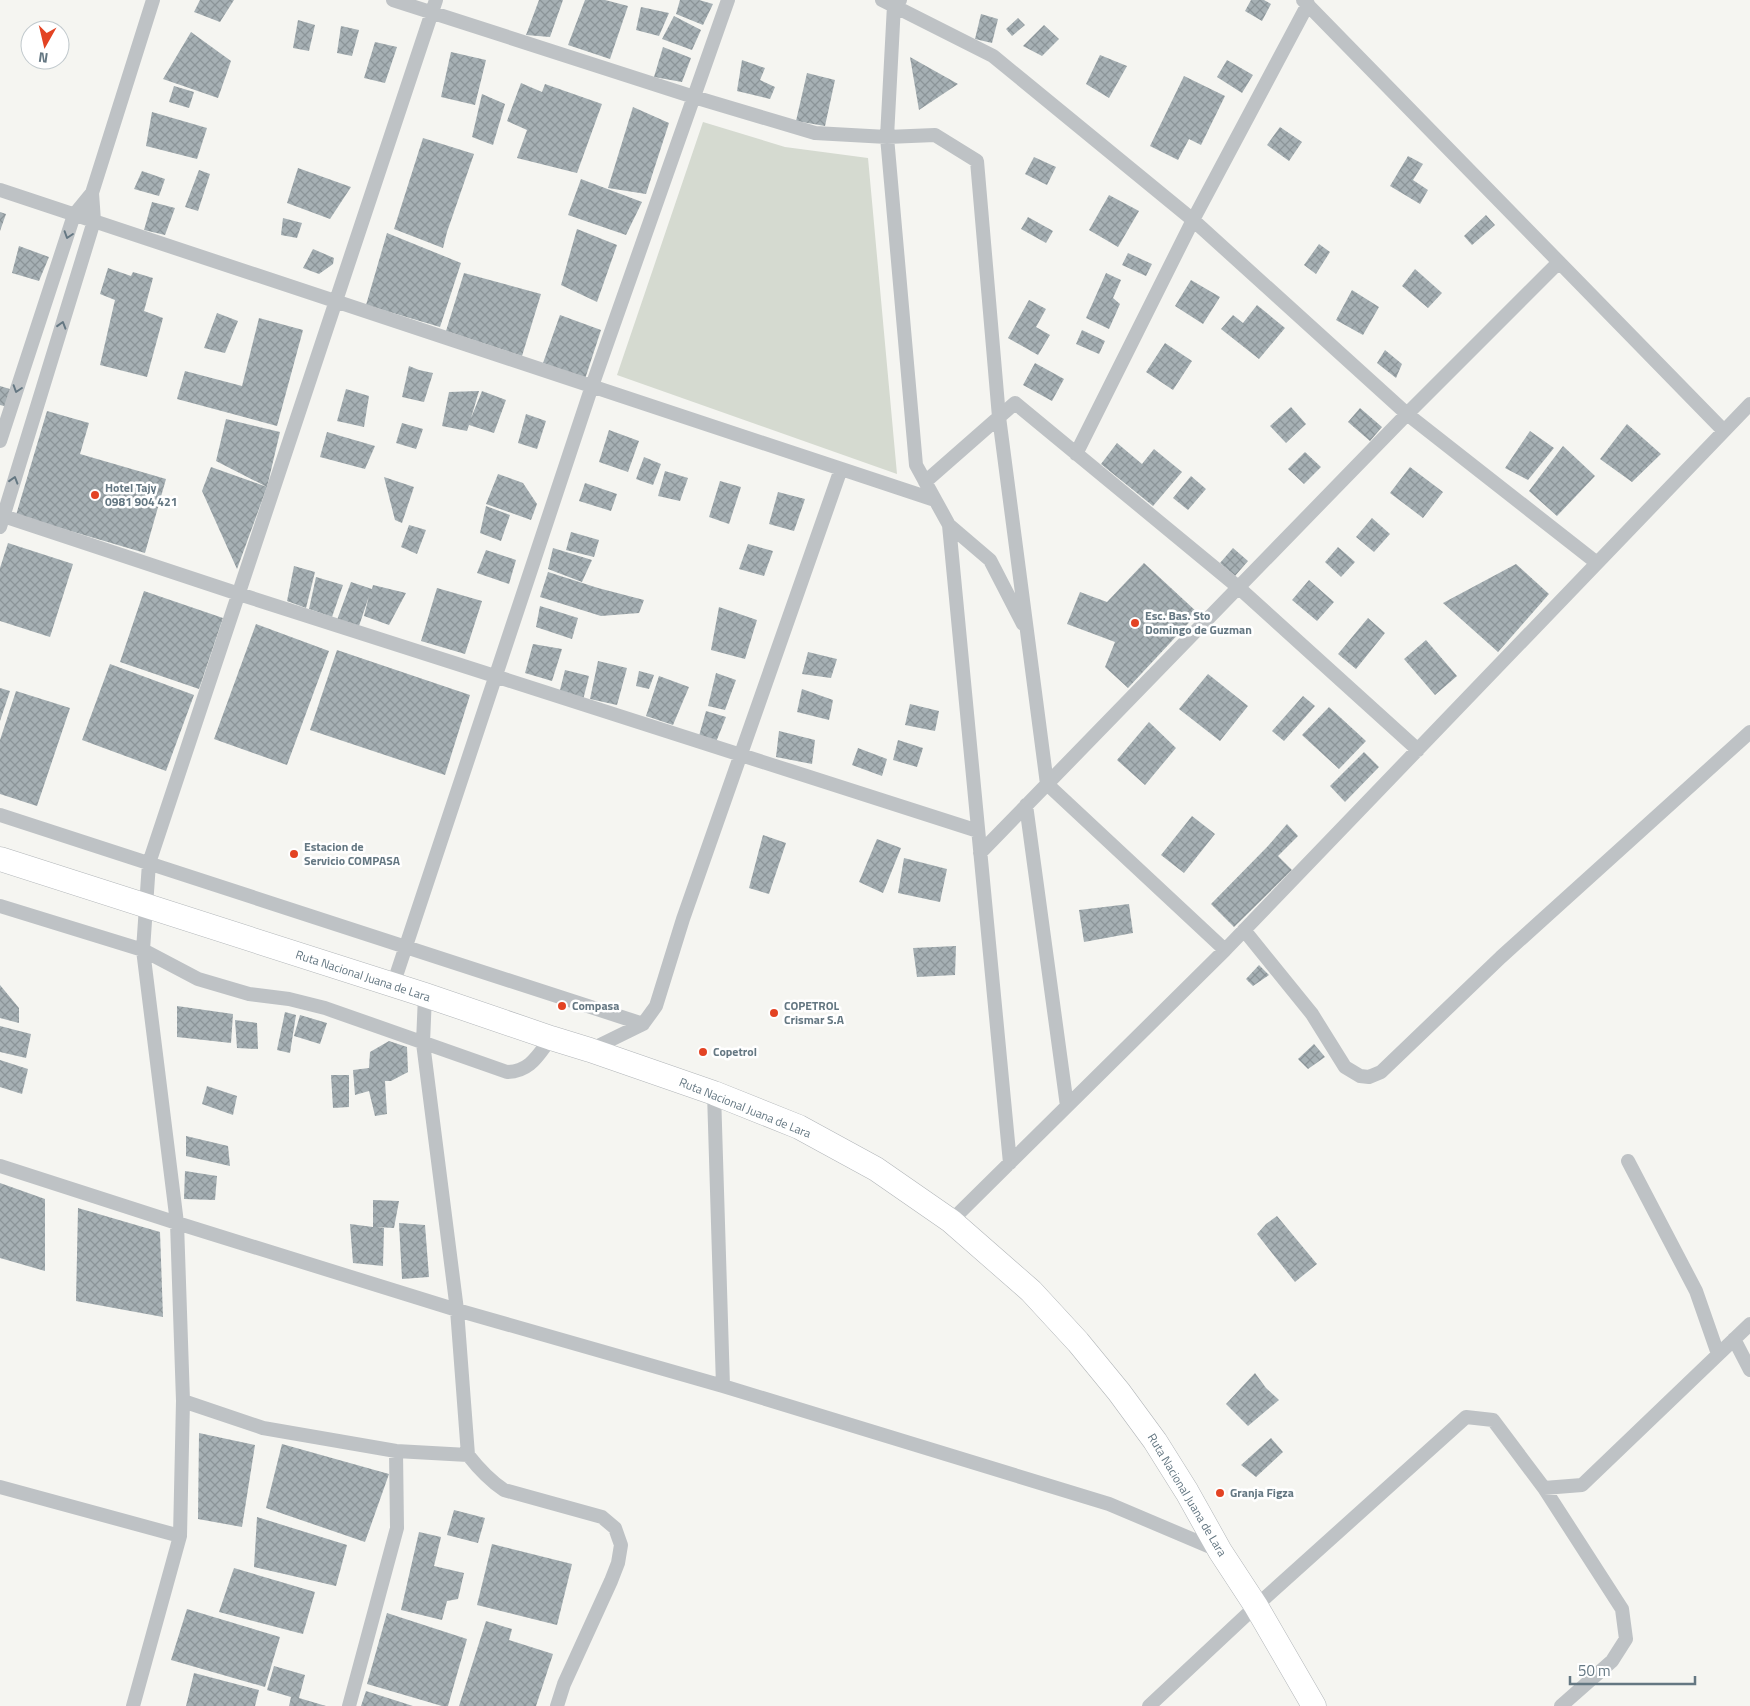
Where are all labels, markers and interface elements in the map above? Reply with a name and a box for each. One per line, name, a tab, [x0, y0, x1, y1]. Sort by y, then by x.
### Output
north arrow	[20, 20, 70, 70]
text: N	[37, 47, 49, 69]
one-way arrow	[64, 230, 74, 239]
one-way arrow	[57, 321, 67, 329]
one-way arrow	[13, 385, 23, 393]
one-way arrow	[9, 476, 19, 485]
place label: Hotel Tajy 0981 904 421	[105, 478, 177, 511]
marker: Hotel Tajy 0981 904 421	[89, 489, 101, 501]
place label: Esc. Bas. Sto Domingo de Guzman	[1145, 606, 1252, 639]
marker: Esc. Bas. Sto Domingo de Guzman	[1129, 617, 1141, 629]
place label: Estacion de Servicio COMPASA	[304, 837, 401, 870]
marker: Estacion de Servicio COMPASA	[288, 848, 300, 860]
street label: Ruta Nacional Juana de Lara	[293, 945, 433, 1006]
place label: Compasa	[572, 996, 619, 1015]
place label: COPETROL Crismar S.A	[784, 996, 845, 1029]
marker: Compasa	[556, 1000, 568, 1012]
marker: COPETROL Crismar S.A	[768, 1007, 780, 1019]
place label: Copetrol	[713, 1042, 757, 1061]
marker: Copetrol	[697, 1046, 709, 1058]
street label: Ruta Nacional Juana de Lara	[676, 1072, 814, 1143]
street label: Ruta Nacional Juana de Lara	[1143, 1430, 1232, 1560]
place label: Granja Figza	[1230, 1483, 1294, 1502]
marker: Granja Figza	[1214, 1487, 1226, 1499]
scale bar	[1570, 1654, 1695, 1686]
text: 50 m	[1578, 1659, 1611, 1682]

